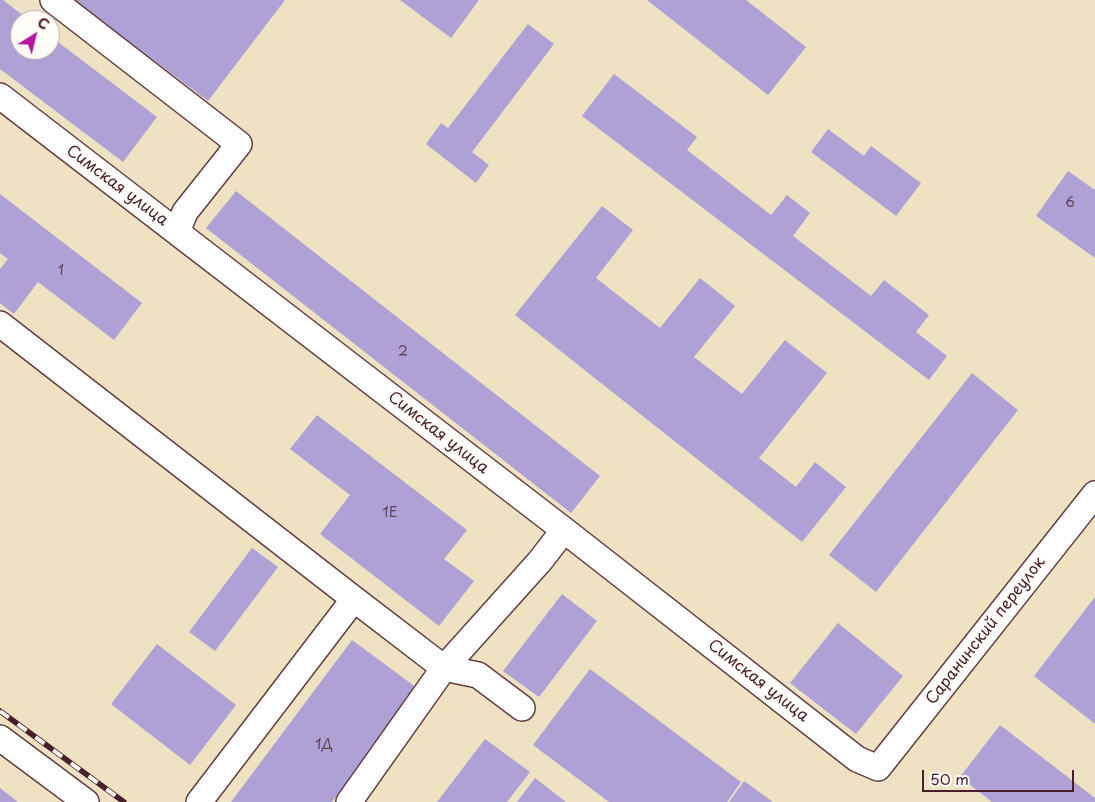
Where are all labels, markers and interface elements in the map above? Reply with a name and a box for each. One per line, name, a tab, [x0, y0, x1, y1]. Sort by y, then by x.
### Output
north arrow	[10, 10, 60, 60]
text: С	[33, 12, 54, 35]
street label: Симская улица	[62, 141, 172, 231]
house number: 6	[1065, 195, 1075, 211]
house number: 1	[58, 263, 64, 279]
house number: 2	[398, 344, 408, 360]
street label: Симская улица	[384, 388, 492, 478]
house number: 1Е	[382, 505, 398, 521]
street label: Саранинский переулок	[922, 553, 1050, 709]
street label: Симская улица	[704, 636, 812, 726]
house number: 1Д	[315, 737, 333, 753]
scale bar	[925, 760, 1078, 792]
text: 50 m	[930, 767, 969, 790]

